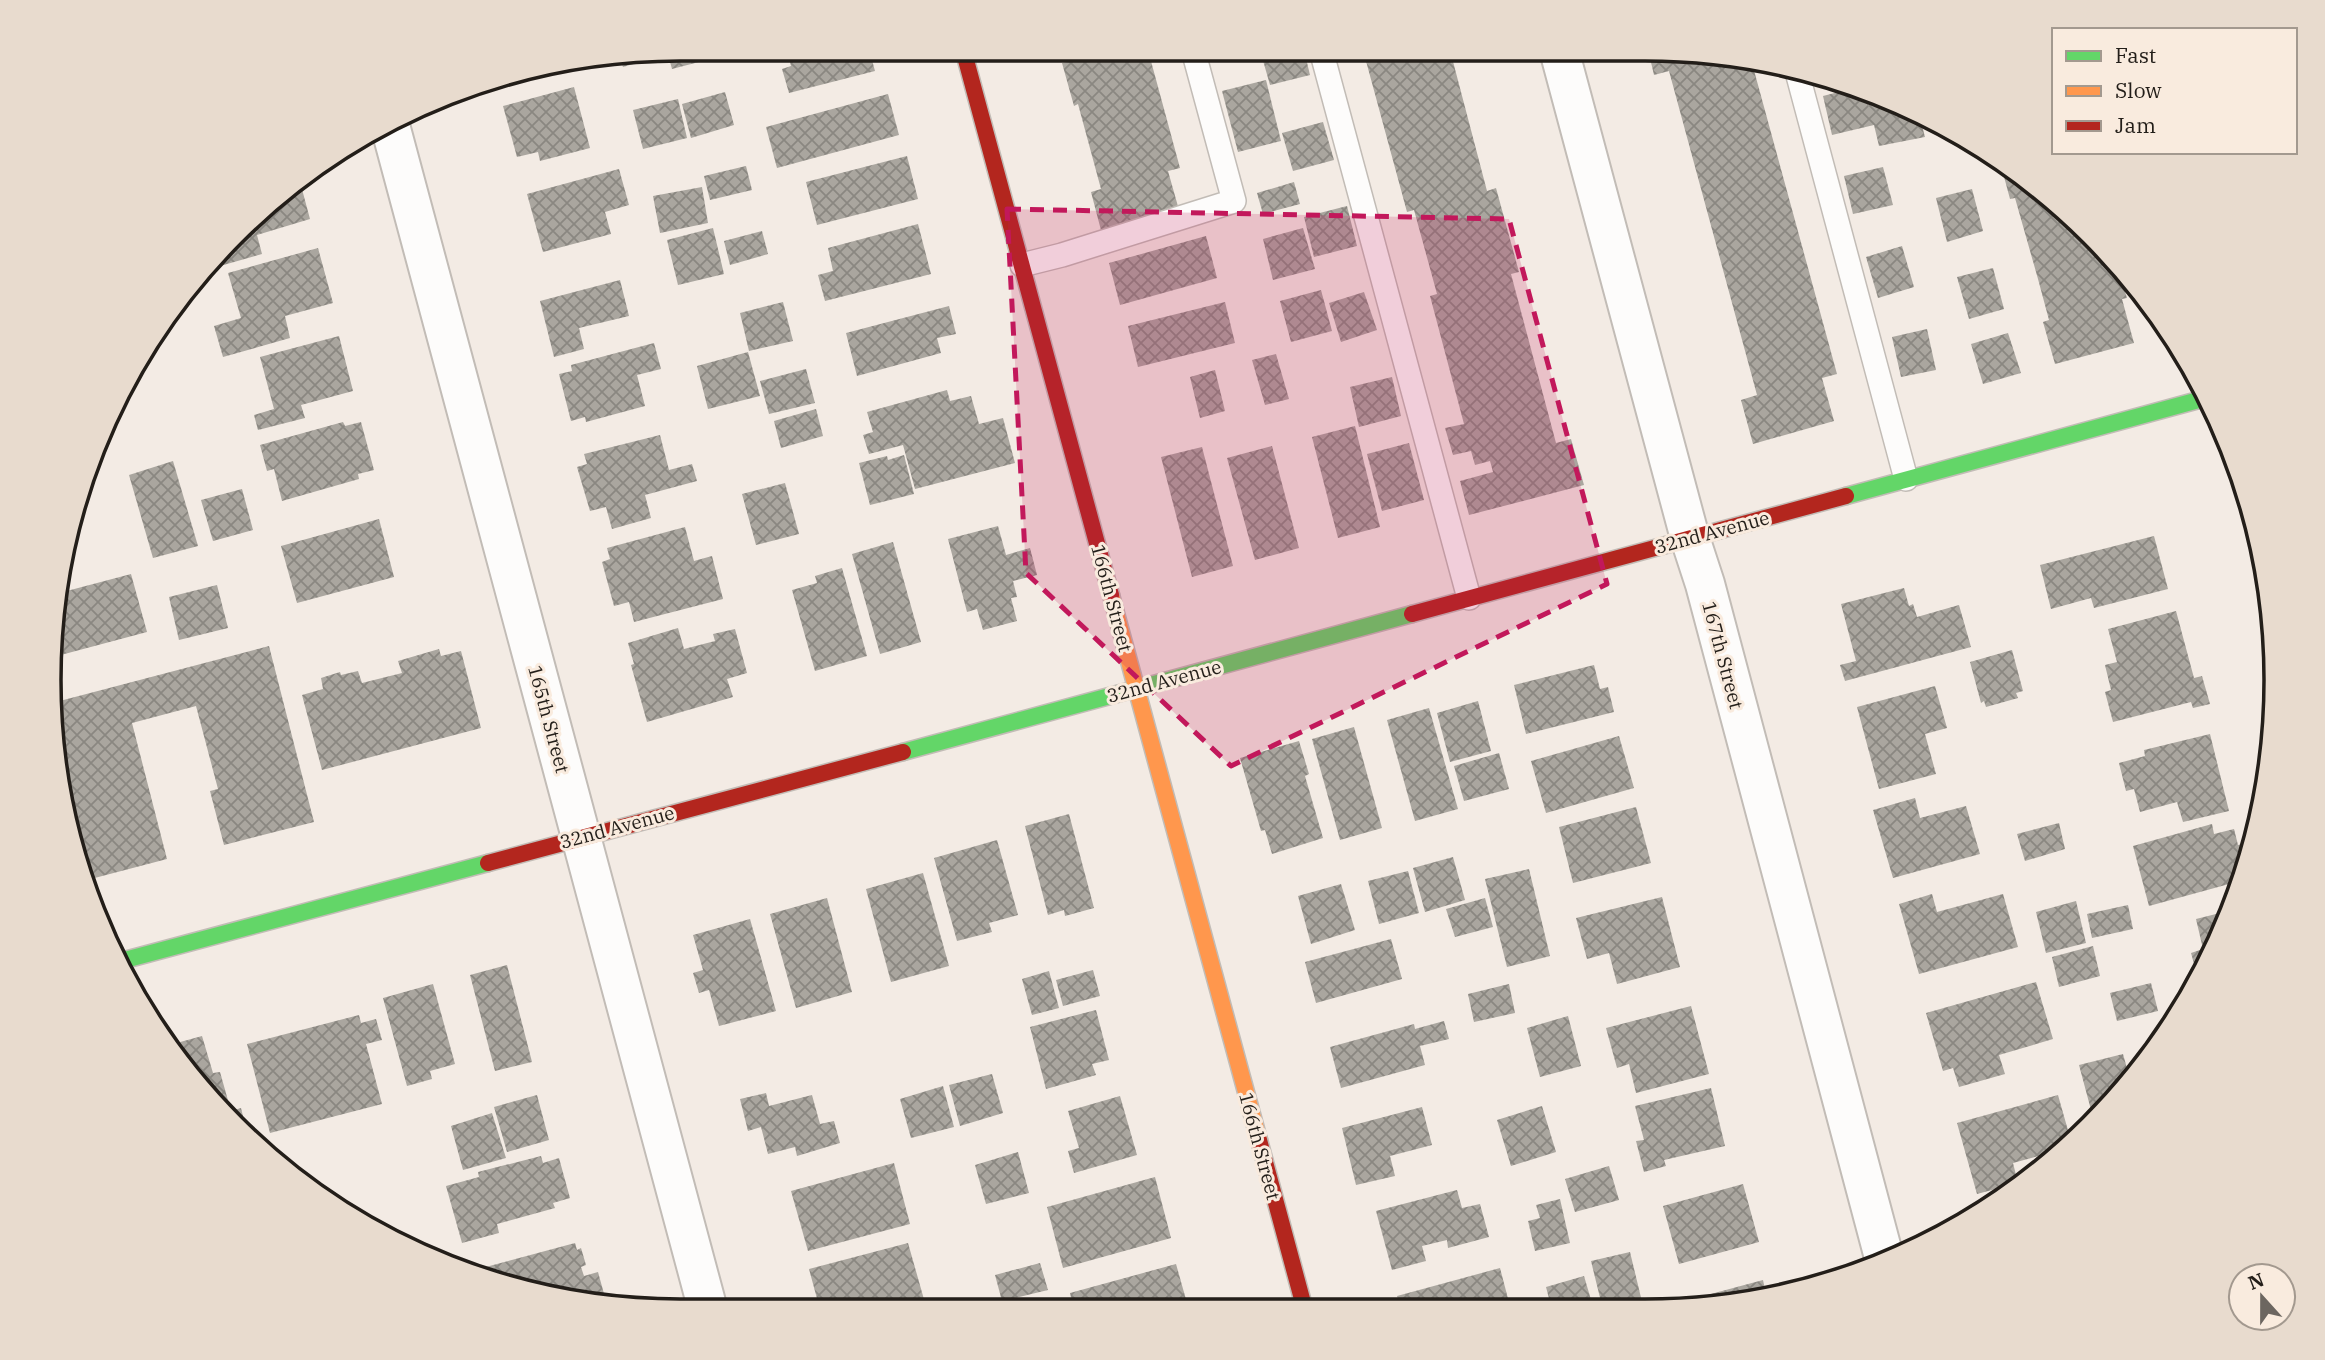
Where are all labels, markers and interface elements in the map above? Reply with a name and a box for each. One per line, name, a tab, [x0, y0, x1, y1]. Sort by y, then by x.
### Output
legend	[2052, 28, 2297, 154]
text: Fast	[2115, 41, 2156, 69]
text: Slow	[2115, 76, 2162, 104]
text: Jam	[2115, 111, 2156, 139]
street label: 32nd Avenue	[1652, 505, 1772, 559]
street label: 166th Street	[1086, 542, 1138, 655]
street label: 167th Street	[1697, 599, 1749, 712]
street label: 32nd Avenue	[1104, 654, 1224, 708]
street label: 165th Street	[523, 663, 575, 776]
street label: 32nd Avenue	[557, 800, 677, 854]
street label: 166th Street	[1234, 1090, 1286, 1203]
north arrow	[2227, 1262, 2297, 1332]
text: N	[2245, 1267, 2267, 1295]

